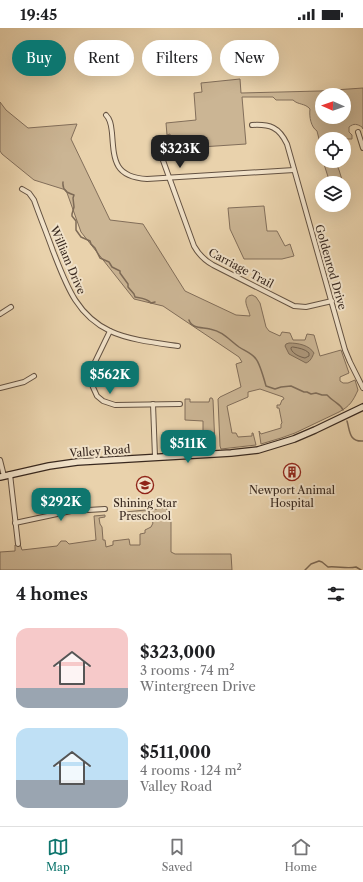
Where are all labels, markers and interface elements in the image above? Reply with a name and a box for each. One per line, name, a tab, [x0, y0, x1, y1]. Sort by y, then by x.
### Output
text: 19:45	[20, 5, 57, 24]
chip: Buy	[12, 40, 66, 76]
chip: Rent	[74, 40, 134, 76]
chip: Filters	[142, 40, 212, 76]
chip: New	[220, 40, 279, 76]
north arrow	[315, 88, 351, 124]
map controls	[315, 88, 351, 212]
button: locate	[315, 132, 351, 168]
pin: $323K	[152, 135, 208, 169]
text: $323K	[160, 140, 200, 156]
button: layers	[315, 176, 351, 212]
street label: William Drive	[47, 223, 89, 296]
street label: Goldenrod Drive	[312, 223, 350, 311]
street label: Carriage Trail	[206, 245, 277, 291]
pin: $562K	[82, 361, 138, 395]
text: $562K	[90, 366, 130, 382]
pin: $511K	[160, 430, 216, 464]
text: $511K	[170, 435, 206, 451]
street label: Valley Road	[68, 442, 131, 460]
building icon: Newport Animal Hospital	[282, 462, 302, 482]
school or university icon: Shining Star Preschool	[135, 475, 155, 495]
place label: Newport Animal Hospital	[249, 483, 336, 510]
pin: $292K	[33, 488, 89, 522]
text: $292K	[41, 493, 81, 509]
place label: Shining Star Preschool	[113, 496, 177, 523]
icon: filters	[325, 583, 347, 605]
text: 4 homes	[16, 584, 88, 604]
text: $323,000	[140, 642, 216, 662]
icon: home	[48, 644, 96, 692]
text: 3 rooms · 74 m²	[140, 662, 235, 678]
text: Wintergreen Drive	[140, 678, 256, 694]
text: $511,000	[140, 742, 211, 762]
icon: home	[48, 744, 96, 792]
text: 4 rooms · 124 m²	[140, 762, 242, 778]
text: Valley Road	[140, 778, 212, 794]
tab: Map	[46, 836, 70, 874]
tab: Saved	[162, 836, 192, 874]
tab: Home	[285, 836, 317, 874]

